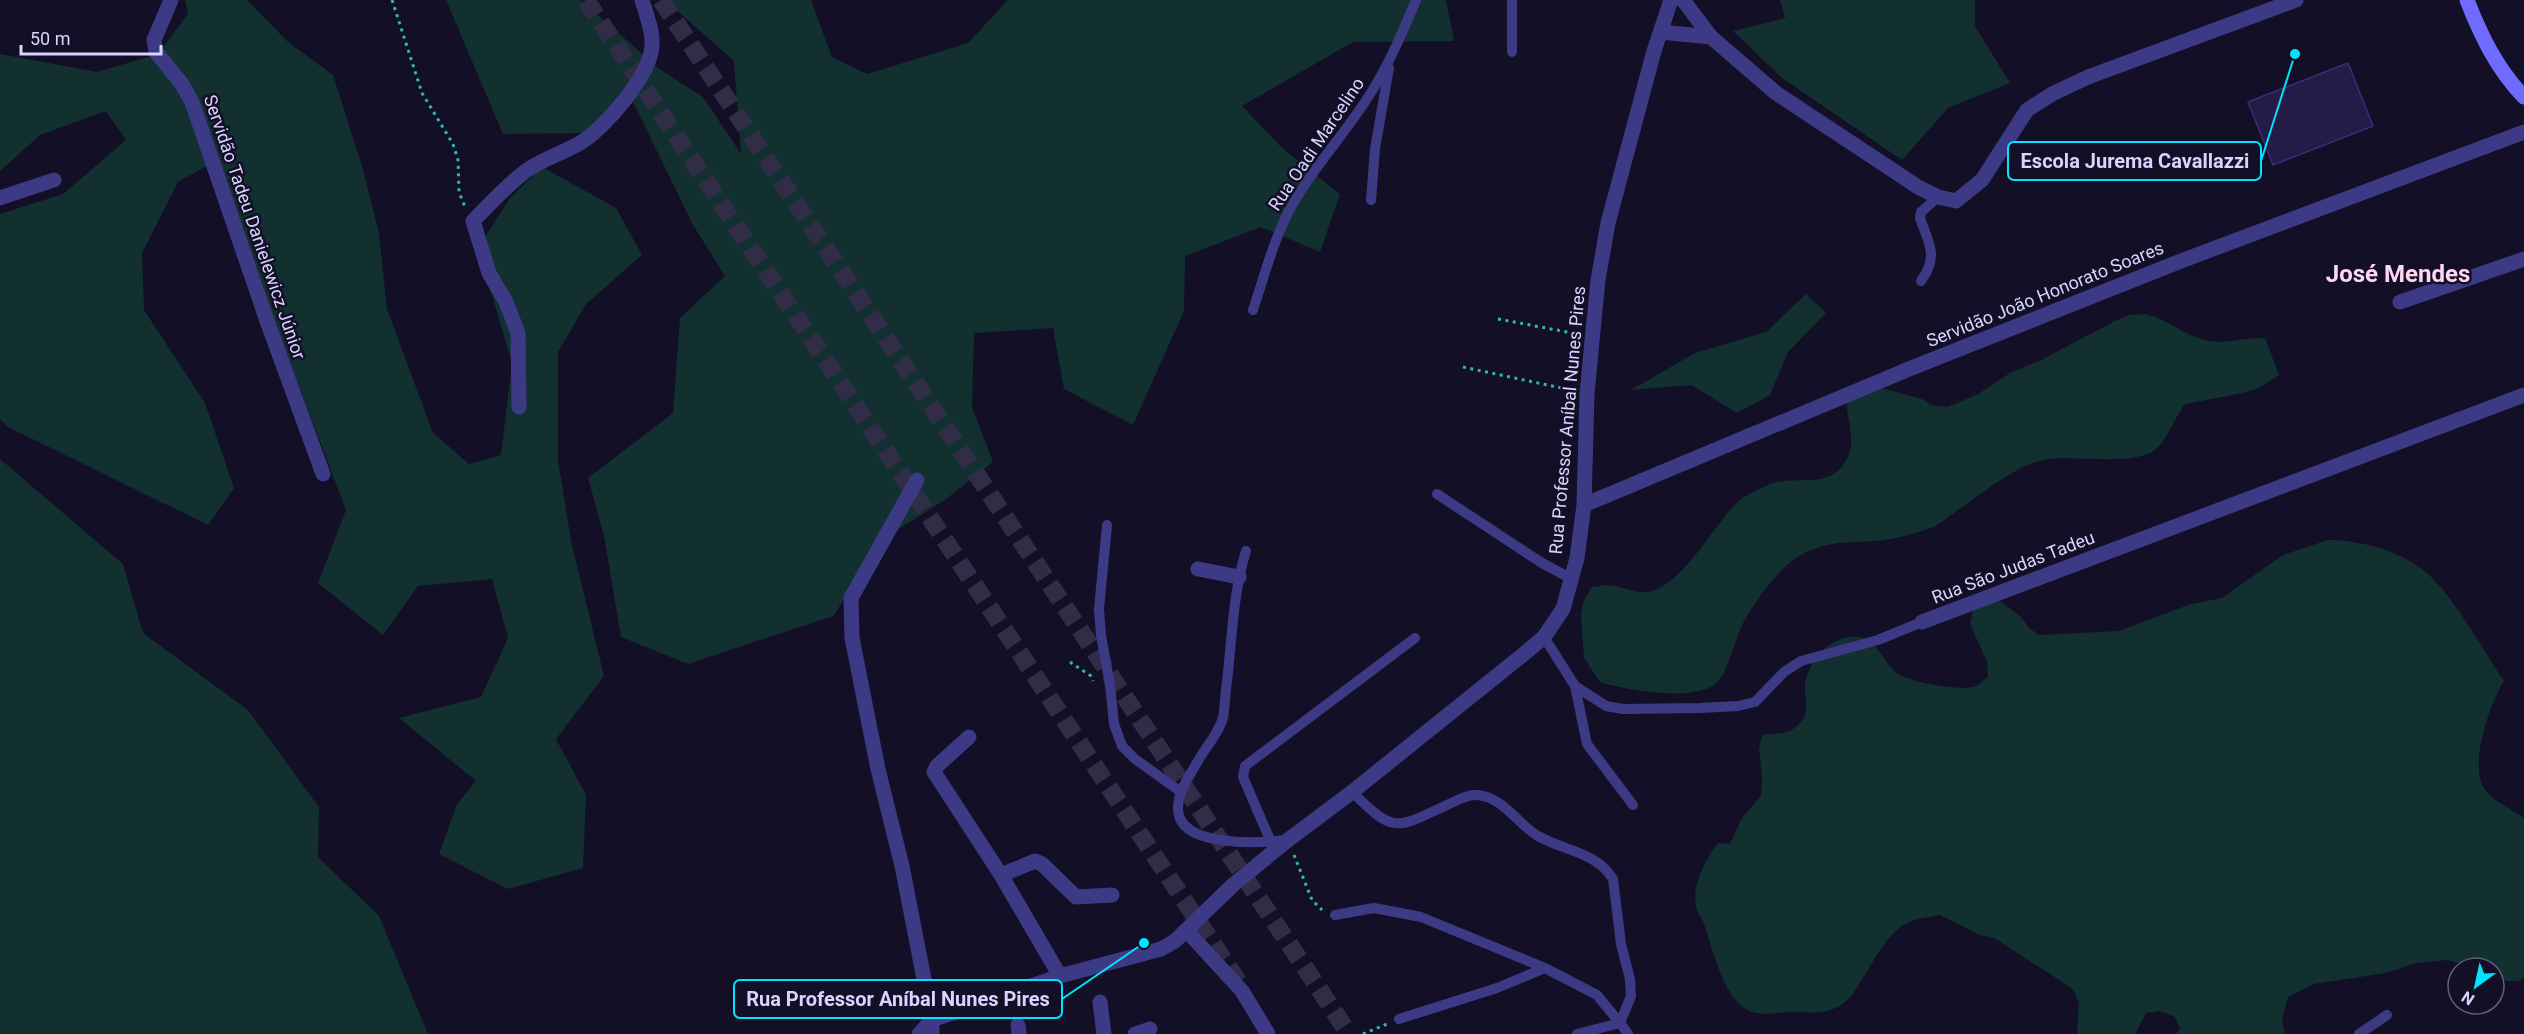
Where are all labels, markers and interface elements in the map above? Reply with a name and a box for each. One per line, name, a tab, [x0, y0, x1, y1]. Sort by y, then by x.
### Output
scale bar	[21, 18, 160, 56]
text: 50 m	[30, 28, 70, 49]
street label: Rua Oadi Marcelino	[1264, 74, 1368, 214]
street label: Servidão Tadeu Danielewicz Júnior	[200, 92, 310, 362]
callout: Escola Jurema Cavallazzi	[2008, 142, 2261, 180]
text: Escola Jurema Cavallazzi	[2021, 149, 2249, 173]
street label: Servidão João Honorato Soares	[1923, 237, 2167, 351]
district label: José Mendes	[2326, 260, 2470, 288]
street label: Rua Professor Aníbal Nunes Pires	[1545, 285, 1589, 555]
street label: Rua São Judas Tadeu	[1929, 526, 2097, 608]
north arrow	[2446, 956, 2506, 1016]
callout: Rua Professor Aníbal Nunes Pires	[734, 980, 1062, 1018]
text: Rua Professor Aníbal Nunes Pires	[746, 987, 1050, 1011]
text: N	[2458, 987, 2478, 1009]

